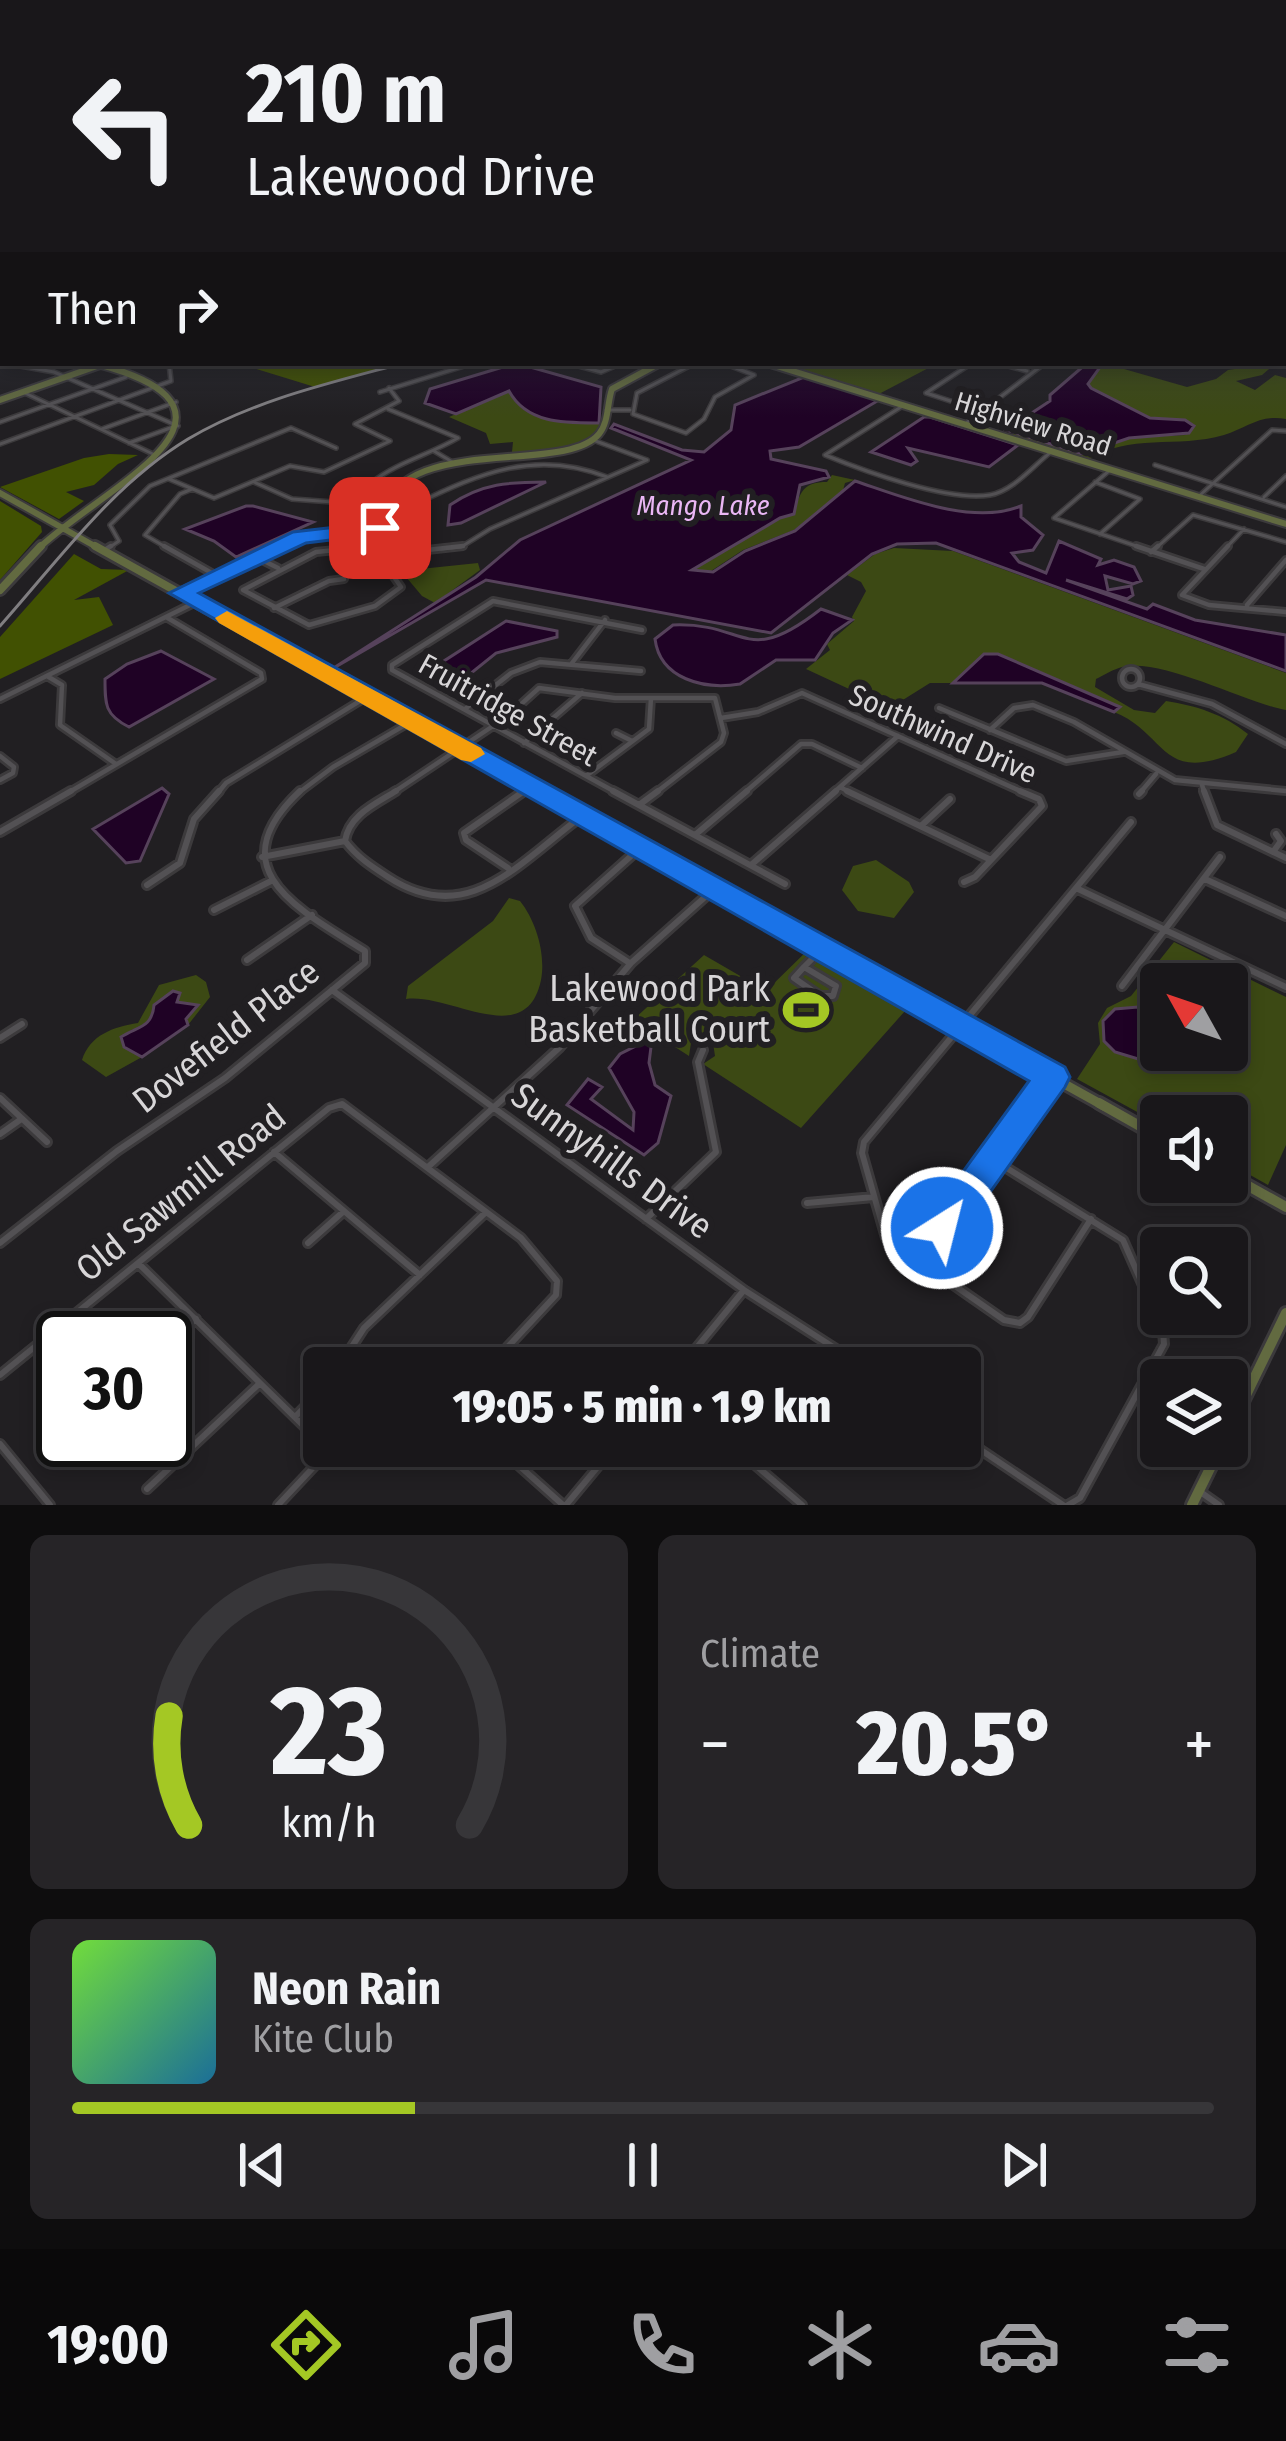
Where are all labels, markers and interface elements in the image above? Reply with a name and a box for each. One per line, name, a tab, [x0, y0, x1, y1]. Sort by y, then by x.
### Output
text: 210 m	[246, 43, 446, 144]
icon: left	[48, 48, 204, 204]
text: Lakewood Drive	[246, 145, 596, 209]
icon: right	[163, 276, 229, 342]
text: Then	[48, 282, 139, 336]
street label: Highview Road	[951, 385, 1115, 463]
pin	[329, 477, 431, 579]
water label: Mango Lake	[636, 490, 770, 522]
icon: arrive	[347, 495, 413, 561]
street label: Fruitridge Street	[412, 646, 604, 774]
street label: Southwind Drive	[844, 677, 1042, 791]
street label: Dovefield Place	[124, 949, 328, 1123]
north arrow	[1140, 963, 1248, 1071]
map controls	[1140, 963, 1248, 1467]
place label: Lakewood Park Basketball Court	[528, 967, 770, 1052]
sports icon: Lakewood Park Basketball Court	[781, 985, 831, 1035]
street label: Sunnyhills Drive	[503, 1073, 721, 1249]
street label: Old Sawmill Road	[67, 1095, 295, 1291]
button: sound	[1140, 1095, 1248, 1203]
position arrow	[879, 1165, 1005, 1291]
button: search	[1140, 1227, 1248, 1335]
speed limit sign: 30	[36, 1311, 192, 1467]
button: layers	[1140, 1359, 1248, 1467]
text: 19:05 · 5 min · 1.9 km	[453, 1380, 831, 1434]
text: Climate	[700, 1631, 820, 1677]
text: 23	[270, 1657, 387, 1807]
text: 20.5°	[857, 1690, 1057, 1798]
text: −	[700, 1705, 730, 1784]
text: +	[1184, 1705, 1214, 1784]
text: km/h	[281, 1797, 377, 1848]
text: Neon Rain	[252, 1962, 441, 2016]
text: Kite Club	[252, 2016, 394, 2062]
icon: previous	[229, 2132, 295, 2198]
icon: pause	[610, 2132, 676, 2198]
icon: next	[991, 2132, 1057, 2198]
icon: directions	[264, 2303, 348, 2387]
icon: music	[442, 2303, 526, 2387]
icon: phone	[620, 2303, 704, 2387]
icon: climate	[798, 2303, 882, 2387]
icon: car	[977, 2303, 1061, 2387]
icon: filters	[1155, 2303, 1239, 2387]
text: 19:00	[47, 2313, 169, 2377]

